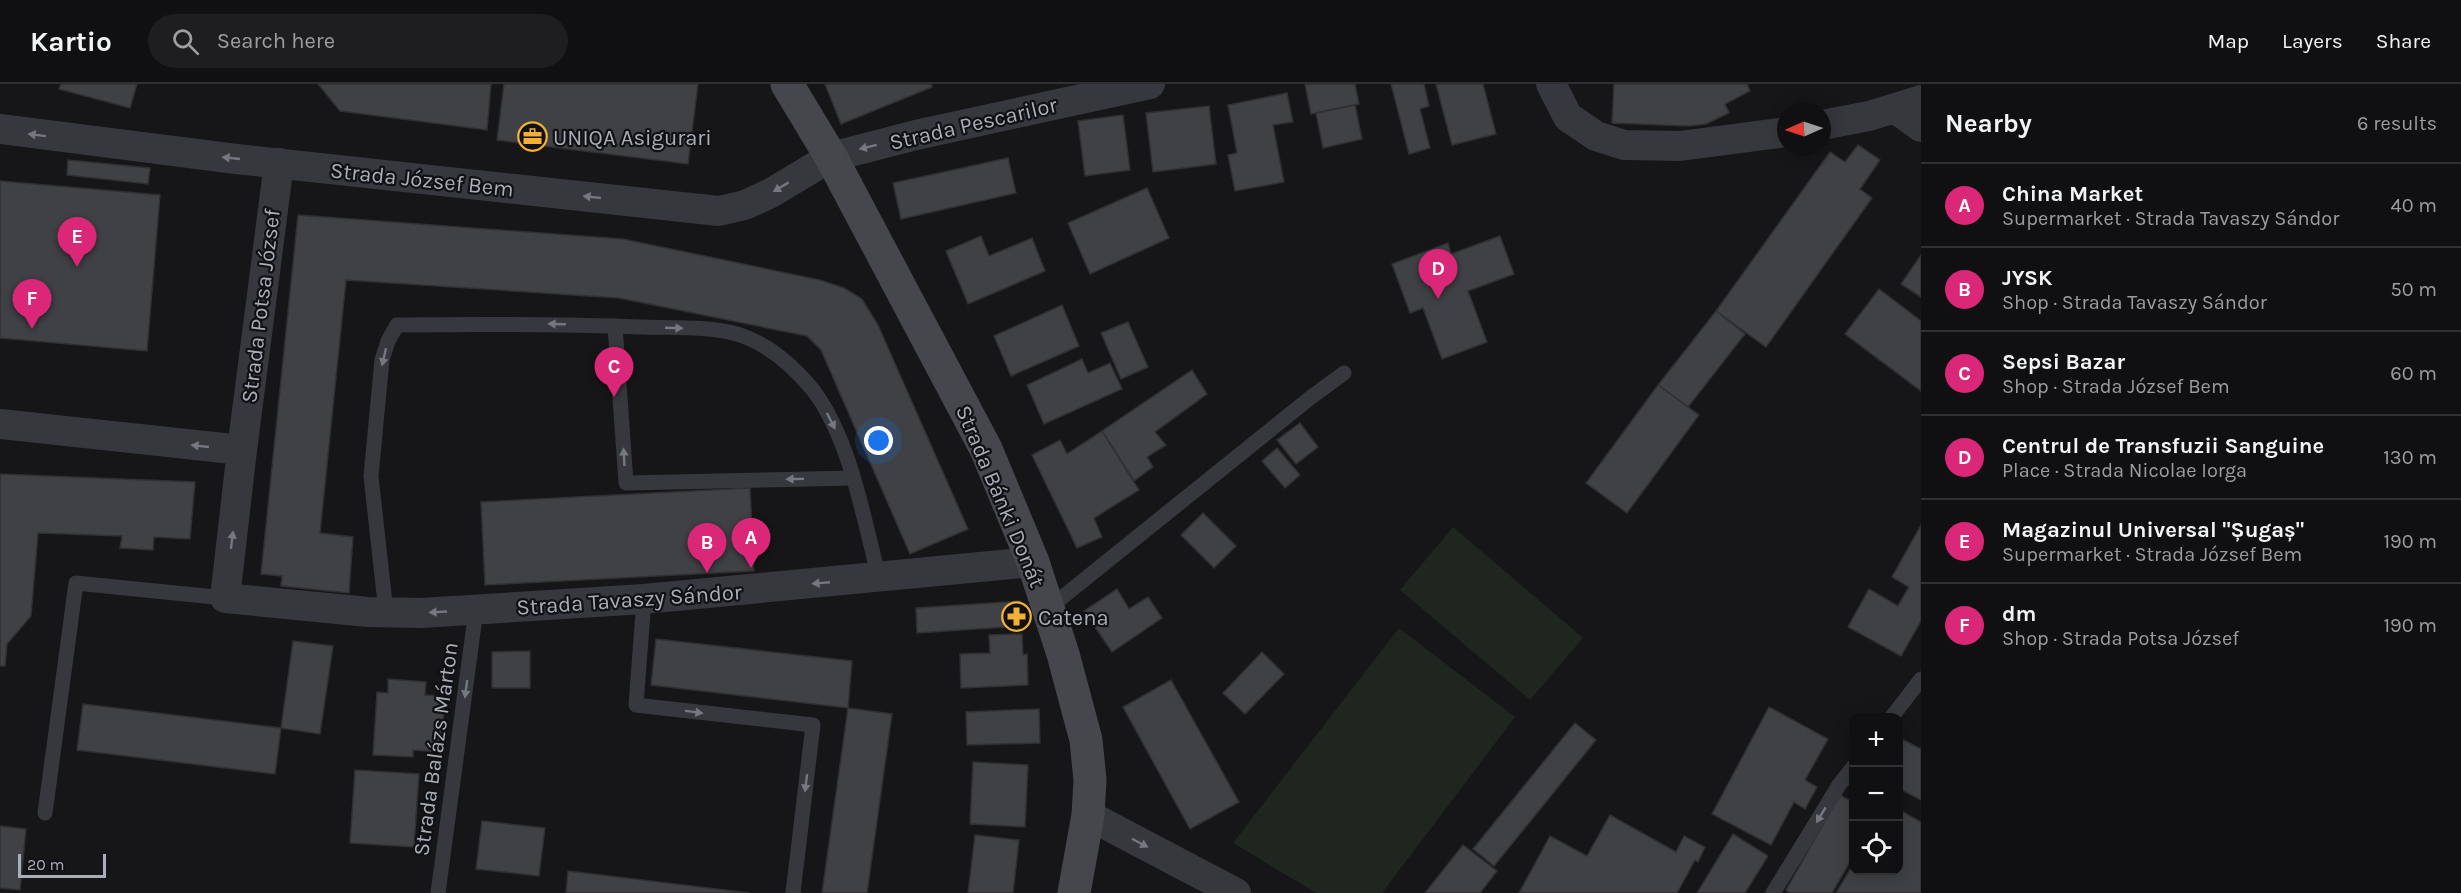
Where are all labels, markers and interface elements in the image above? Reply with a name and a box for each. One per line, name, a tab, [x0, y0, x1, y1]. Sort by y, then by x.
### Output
search box	[148, 14, 568, 68]
text: Kartio	[30, 25, 112, 58]
icon: search	[169, 25, 202, 58]
text: Search here	[217, 28, 335, 54]
text: Map	[2207, 29, 2249, 53]
text: Layers	[2282, 29, 2343, 53]
text: Share	[2376, 29, 2431, 53]
street label: Strada Pescarilor	[887, 92, 1060, 156]
north arrow	[1777, 102, 1831, 156]
text: Nearby	[1945, 108, 2032, 139]
text: 6 results	[2357, 112, 2437, 135]
office icon: UNIQA Asigurari	[516, 121, 548, 153]
place label: UNIQA Asigurari	[553, 125, 712, 151]
one-way arrow	[28, 130, 47, 140]
one-way arrow	[859, 143, 877, 153]
one-way arrow	[222, 153, 241, 163]
street label: Strada József Bem	[329, 157, 515, 203]
one-way arrow	[773, 181, 789, 192]
text: China Market	[2002, 181, 2143, 207]
one-way arrow	[582, 192, 601, 202]
text: A	[1958, 194, 1971, 217]
text: 40 m	[2391, 194, 2437, 217]
street label: Strada Potsa József	[236, 207, 286, 405]
text: Supermarket · Strada Tavaszy Sándor	[2002, 207, 2340, 230]
pin: E	[58, 218, 97, 267]
pin: D	[1418, 250, 1458, 299]
text: JYSK	[2002, 265, 2052, 291]
text: B	[1958, 278, 1971, 301]
text: 50 m	[2390, 278, 2437, 301]
pin: F	[12, 280, 51, 329]
text: Shop · Strada Tavaszy Sándor	[2002, 291, 2267, 314]
one-way arrow	[547, 319, 566, 328]
one-way arrow	[664, 324, 683, 333]
one-way arrow	[379, 348, 388, 367]
pin: C	[594, 348, 634, 397]
text: Sepsi Bazar	[2002, 349, 2125, 375]
text: C	[1958, 362, 1971, 385]
text: 60 m	[2390, 362, 2437, 385]
text: Shop · Strada József Bem	[2002, 375, 2230, 398]
street label: Strada Bánki Donát	[950, 401, 1050, 591]
one-way arrow	[826, 413, 836, 430]
your location	[864, 426, 893, 455]
text: Centrul de Transfuzii Sanguine	[2002, 433, 2324, 459]
one-way arrow	[191, 441, 210, 450]
text: D	[1958, 446, 1971, 469]
text: 130 m	[2383, 446, 2437, 469]
one-way arrow	[619, 448, 629, 467]
text: Place · Strada Nicolae Iorga	[2002, 459, 2247, 482]
one-way arrow	[785, 475, 804, 484]
text: Magazinul Universal "Șugaș"	[2002, 517, 2304, 543]
pin: A	[732, 518, 771, 568]
pin: B	[688, 524, 726, 573]
one-way arrow	[227, 530, 237, 549]
text: E	[1959, 530, 1970, 553]
text: 190 m	[2383, 530, 2437, 553]
text: Supermarket · Strada József Bem	[2002, 543, 2302, 566]
one-way arrow	[811, 578, 830, 588]
street label: Strada Tavaszy Sándor	[516, 579, 743, 621]
pharmacy icon: Catena	[1001, 601, 1033, 633]
text: dm	[2002, 601, 2036, 627]
place label: Catena	[1038, 605, 1109, 631]
one-way arrow	[428, 608, 447, 617]
text: F	[1959, 614, 1970, 637]
text: 190 m	[2383, 614, 2437, 637]
text: Shop · Strada Potsa József	[2002, 627, 2239, 650]
street label: Strada Balázs Márton	[408, 641, 464, 858]
one-way arrow	[461, 680, 470, 699]
one-way arrow	[685, 708, 704, 717]
map controls	[1849, 713, 1903, 875]
button: +	[1849, 713, 1903, 767]
button: −	[1849, 767, 1903, 821]
one-way arrow	[802, 773, 811, 792]
one-way arrow	[1815, 807, 1826, 823]
button: locate	[1849, 821, 1903, 875]
one-way arrow	[1132, 838, 1149, 847]
scale bar	[18, 851, 106, 878]
text: 20 m	[27, 855, 65, 874]

